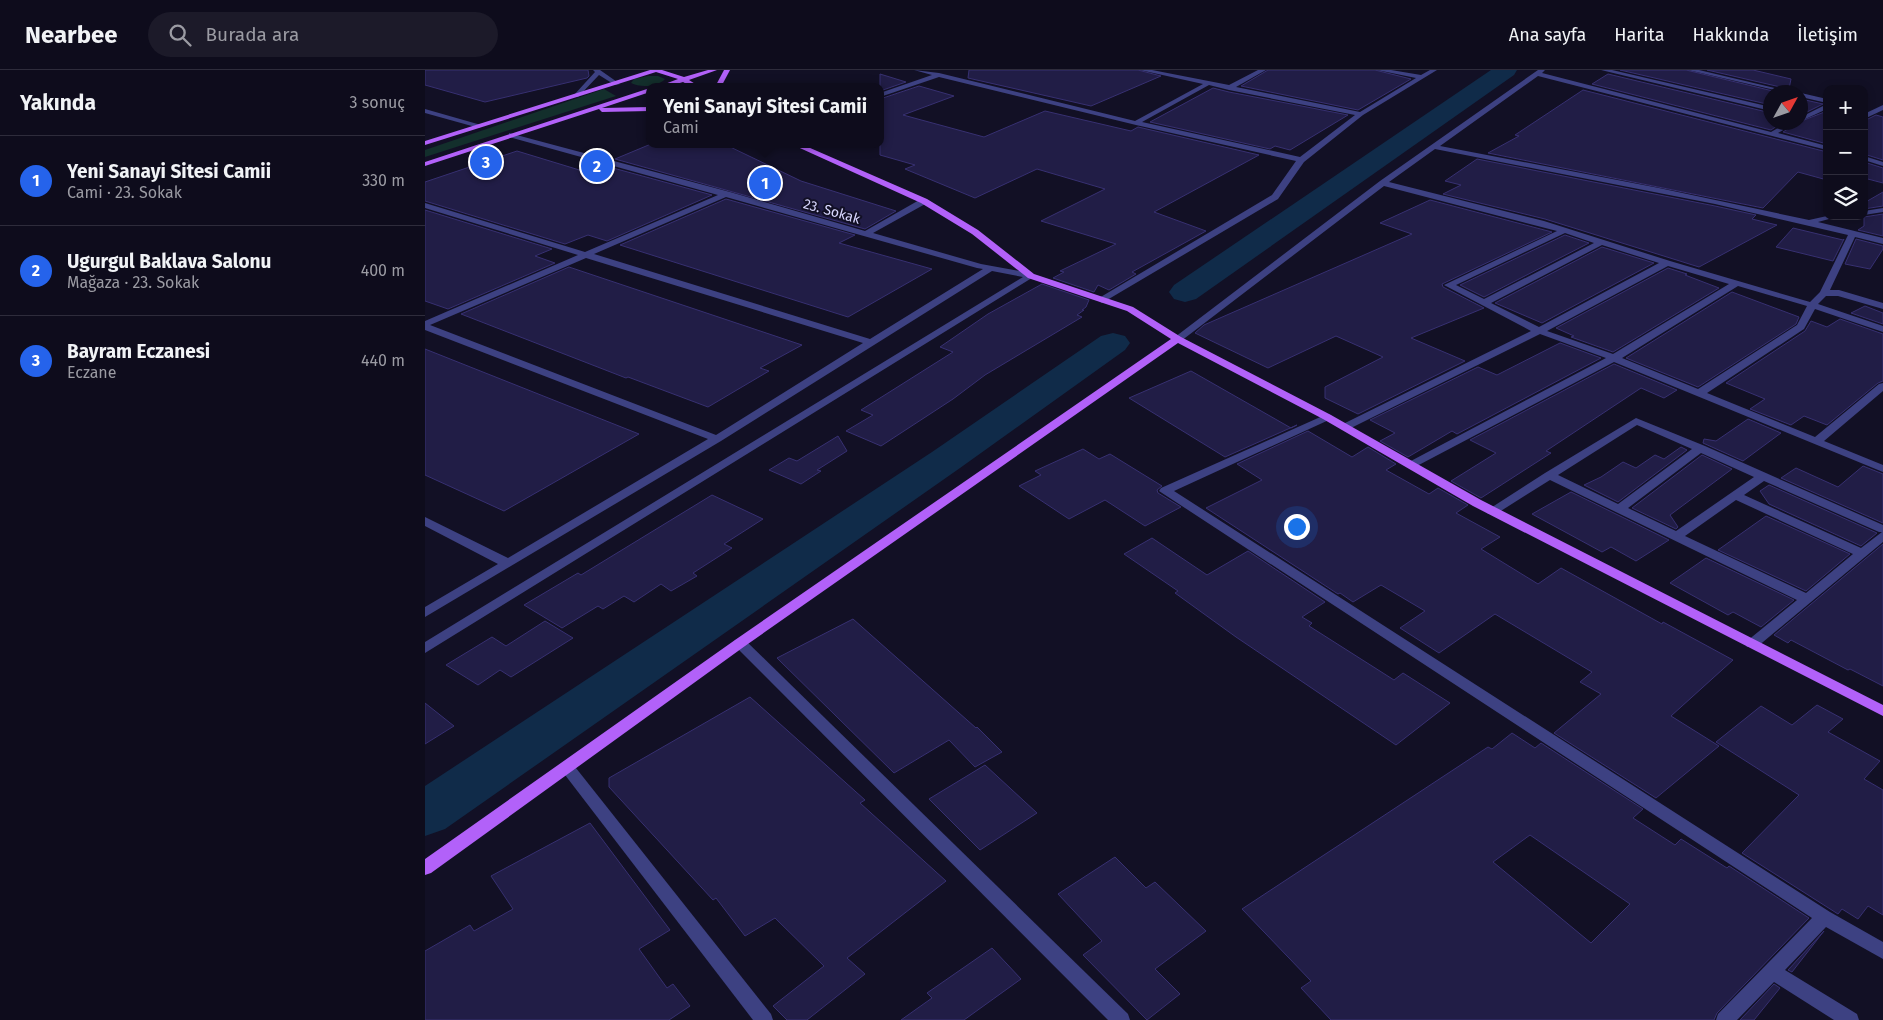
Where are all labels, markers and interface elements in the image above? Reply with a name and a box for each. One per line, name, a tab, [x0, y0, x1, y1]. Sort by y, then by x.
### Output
search box	[148, 12, 498, 57]
text: Nearbee	[25, 21, 118, 49]
icon: search	[166, 21, 194, 49]
text: Burada ara	[206, 23, 299, 46]
text: Ana sayfa	[1509, 24, 1586, 46]
text: Harita	[1614, 24, 1665, 46]
text: Hakkında	[1693, 24, 1769, 46]
text: İletişim	[1797, 24, 1858, 46]
popup	[646, 83, 884, 148]
north arrow	[1763, 85, 1808, 130]
map controls	[1823, 85, 1868, 220]
button: +	[1823, 85, 1868, 130]
text: Yakında	[20, 90, 96, 116]
text: 3 sonuç	[350, 93, 405, 112]
text: Yeni Sanayi Sitesi Camii	[663, 95, 867, 118]
text: Cami	[663, 118, 699, 137]
button: −	[1823, 130, 1868, 175]
pin: 3	[470, 143, 502, 181]
pin: 2	[581, 147, 613, 185]
text: Yeni Sanayi Sitesi Camii	[67, 160, 271, 183]
pin: 1	[749, 164, 781, 202]
text: 1	[32, 171, 40, 190]
text: 330 m	[362, 171, 405, 190]
button: layers	[1823, 175, 1868, 220]
text: Cami · 23. Sokak	[67, 183, 182, 202]
street label: 23. Sokak	[801, 195, 863, 228]
text: Ugurgul Baklava Salonu	[67, 250, 271, 273]
text: 2	[32, 261, 40, 280]
text: 400 m	[361, 261, 405, 280]
text: Mağaza · 23. Sokak	[67, 273, 199, 292]
text: Bayram Eczanesi	[67, 340, 210, 363]
text: 3	[32, 351, 40, 370]
text: 440 m	[361, 351, 405, 370]
text: Eczane	[67, 363, 116, 382]
your location	[1284, 514, 1310, 540]

